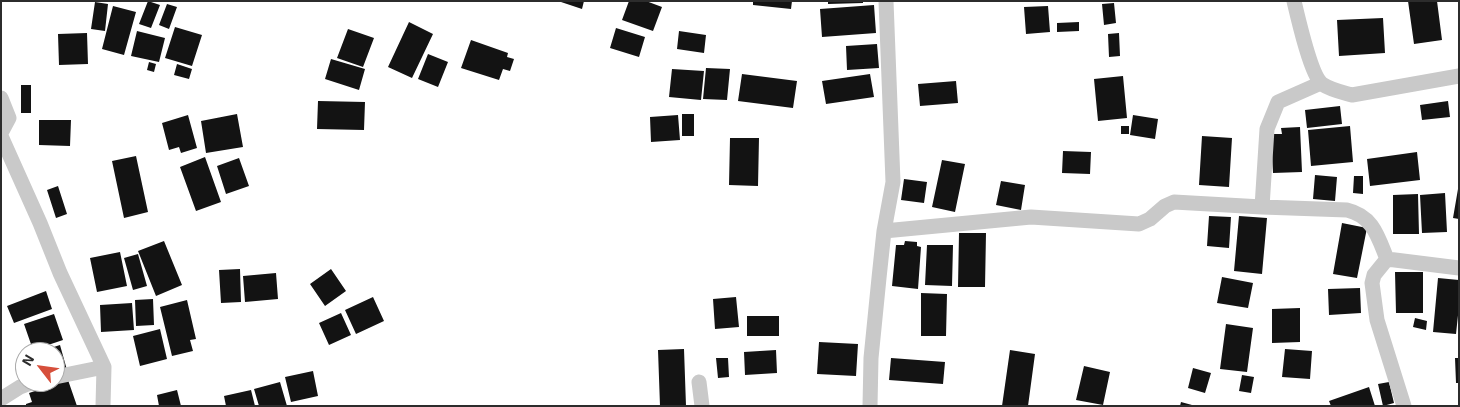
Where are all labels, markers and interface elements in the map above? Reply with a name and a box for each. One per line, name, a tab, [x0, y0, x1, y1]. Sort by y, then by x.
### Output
north arrow	[15, 342, 65, 392]
text: N	[18, 351, 37, 368]

